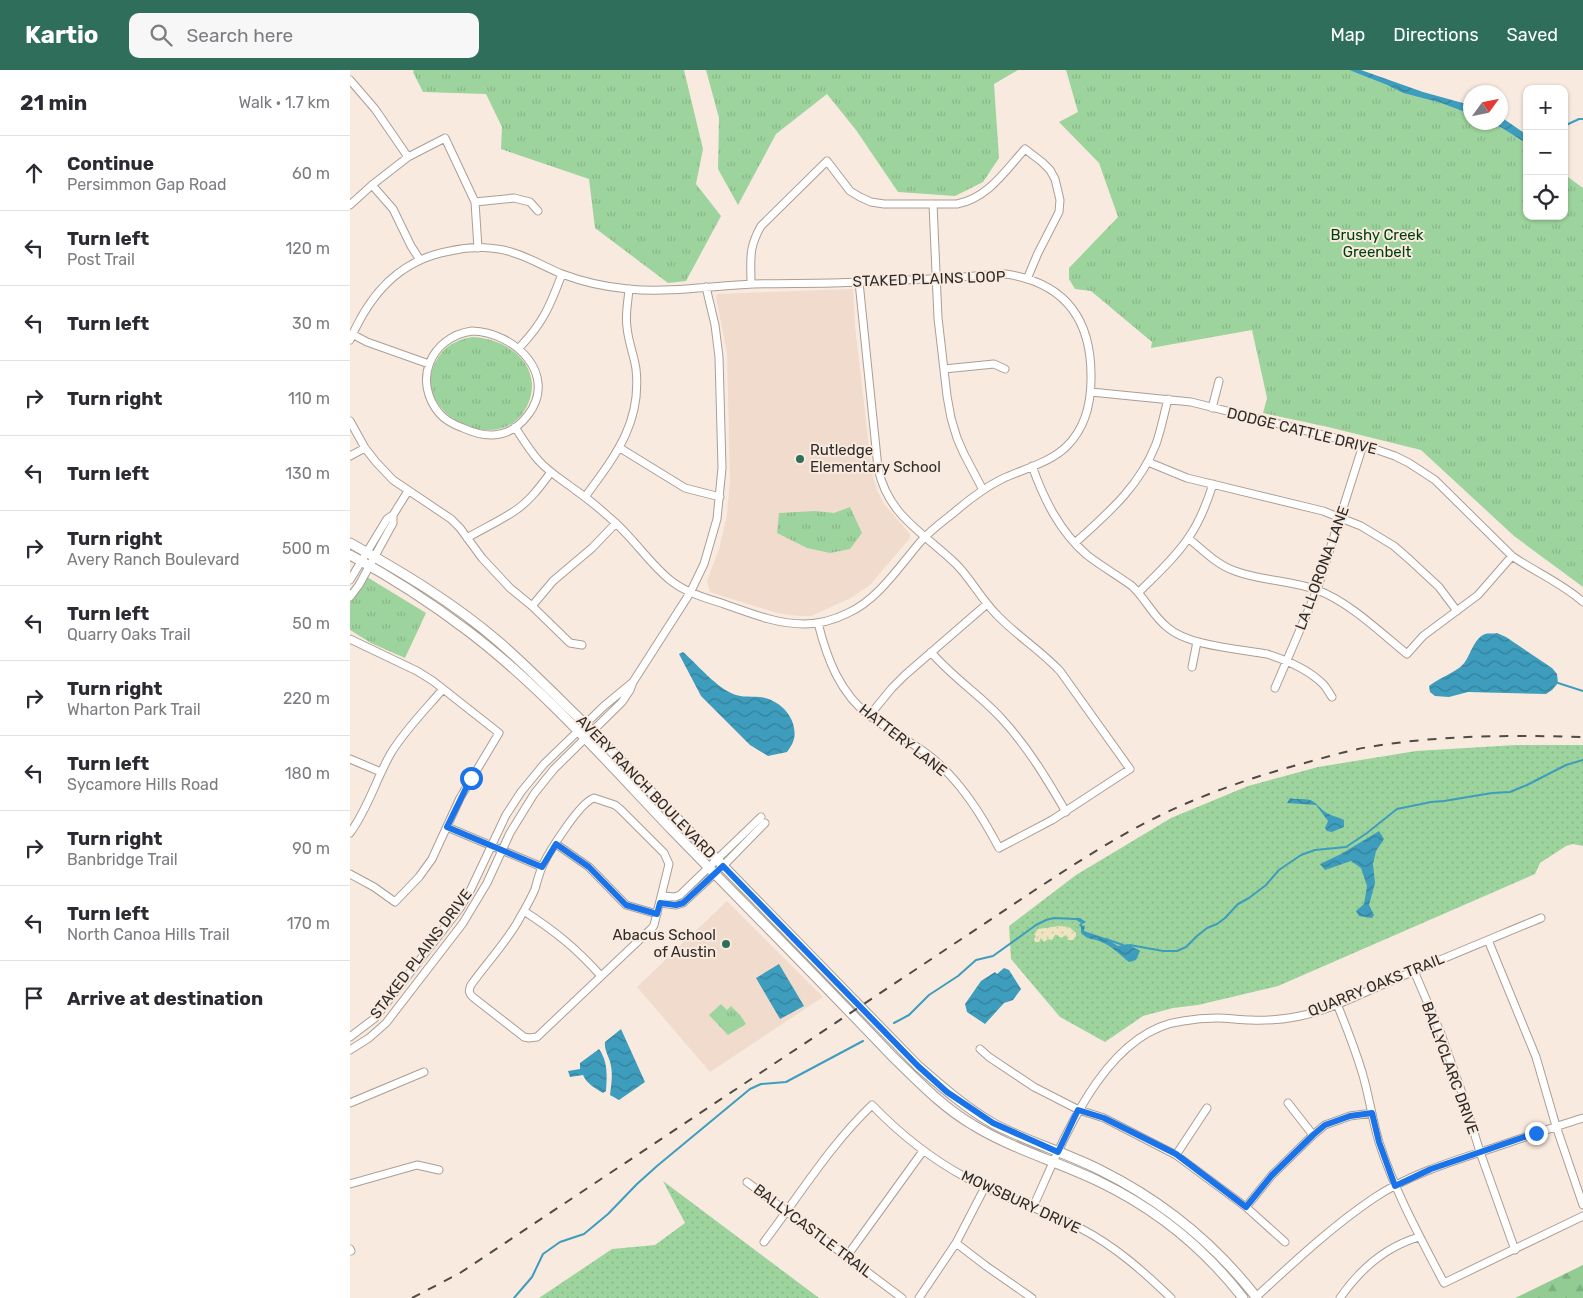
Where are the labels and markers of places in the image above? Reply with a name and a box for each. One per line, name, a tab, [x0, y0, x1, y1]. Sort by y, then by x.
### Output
place label: Rutledge Elementary School	[810, 441, 941, 476]
marker: Rutledge Elementary School	[794, 453, 806, 465]
place label: Abacus School of Austin	[612, 926, 716, 961]
marker: Abacus School of Austin	[720, 938, 732, 950]

